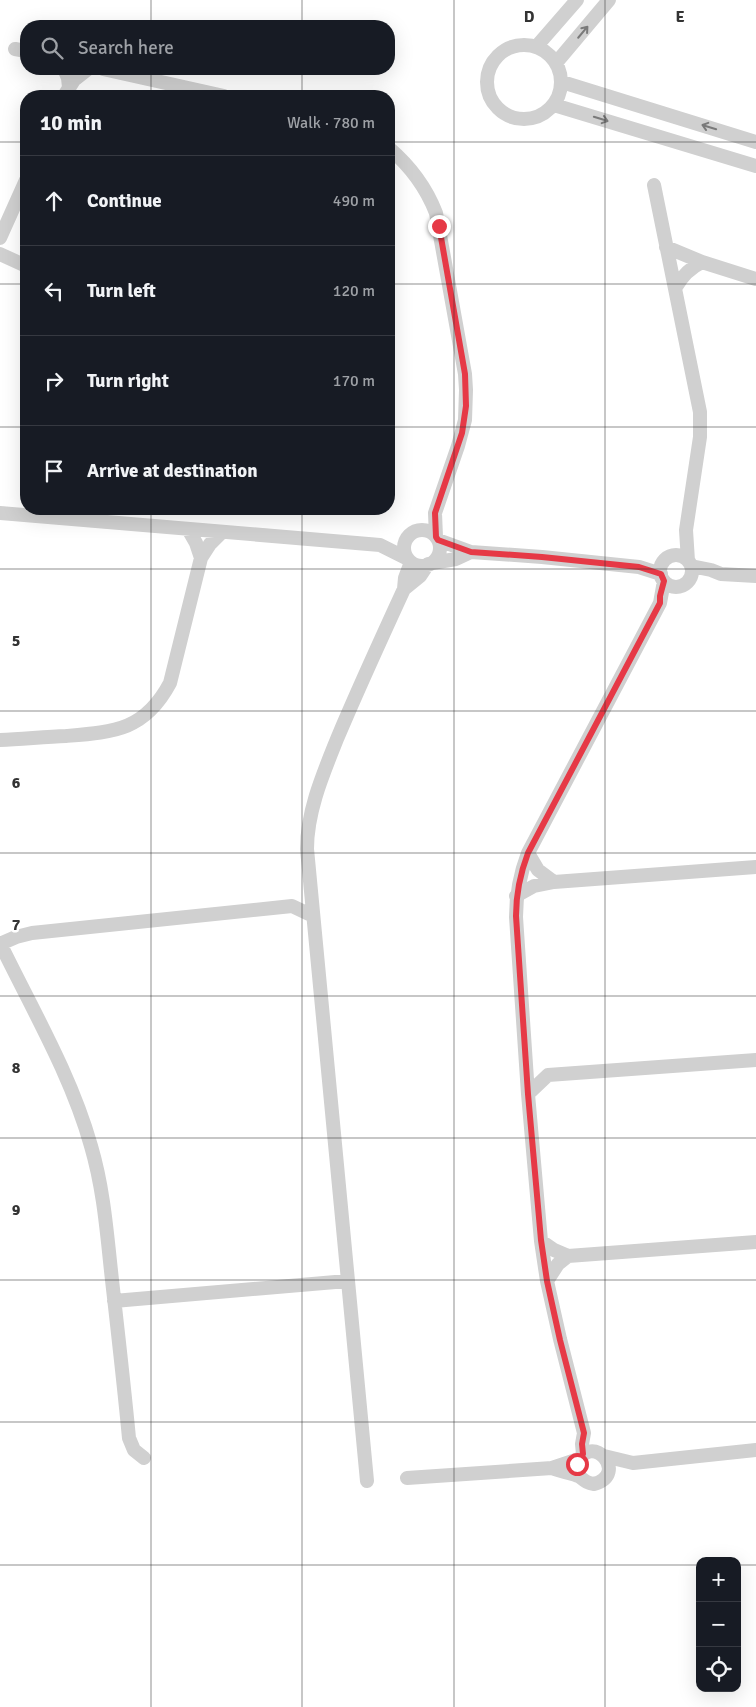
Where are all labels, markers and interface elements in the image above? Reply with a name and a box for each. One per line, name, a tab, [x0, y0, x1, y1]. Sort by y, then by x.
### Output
text: D	[524, 7, 535, 27]
text: E	[675, 7, 685, 27]
search box	[20, 20, 395, 75]
one-way arrow	[577, 25, 588, 38]
icon: search	[38, 34, 66, 62]
text: Search here	[78, 36, 174, 60]
text: 10 min	[40, 110, 102, 136]
text: Walk · 780 m	[287, 113, 375, 133]
one-way arrow	[592, 114, 608, 124]
one-way arrow	[702, 122, 718, 132]
icon: ahead	[40, 187, 68, 215]
text: Continue	[87, 189, 162, 213]
text: 490 m	[333, 191, 375, 211]
route end	[428, 215, 451, 238]
icon: left	[40, 277, 68, 305]
text: Turn left	[87, 279, 156, 303]
text: 120 m	[333, 281, 375, 301]
icon: right	[40, 367, 68, 395]
text: Turn right	[87, 369, 169, 393]
text: 170 m	[333, 371, 375, 391]
icon: arrive	[40, 457, 68, 485]
text: Arrive at destination	[87, 459, 258, 483]
text: 5	[12, 631, 20, 651]
text: 6	[12, 773, 21, 793]
text: 7	[12, 915, 21, 935]
text: 8	[12, 1058, 21, 1078]
text: 9	[12, 1200, 21, 1220]
route start	[566, 1453, 589, 1476]
map controls	[696, 1557, 741, 1692]
button: +	[696, 1557, 741, 1602]
button: −	[696, 1602, 741, 1647]
button: locate	[696, 1647, 741, 1692]

